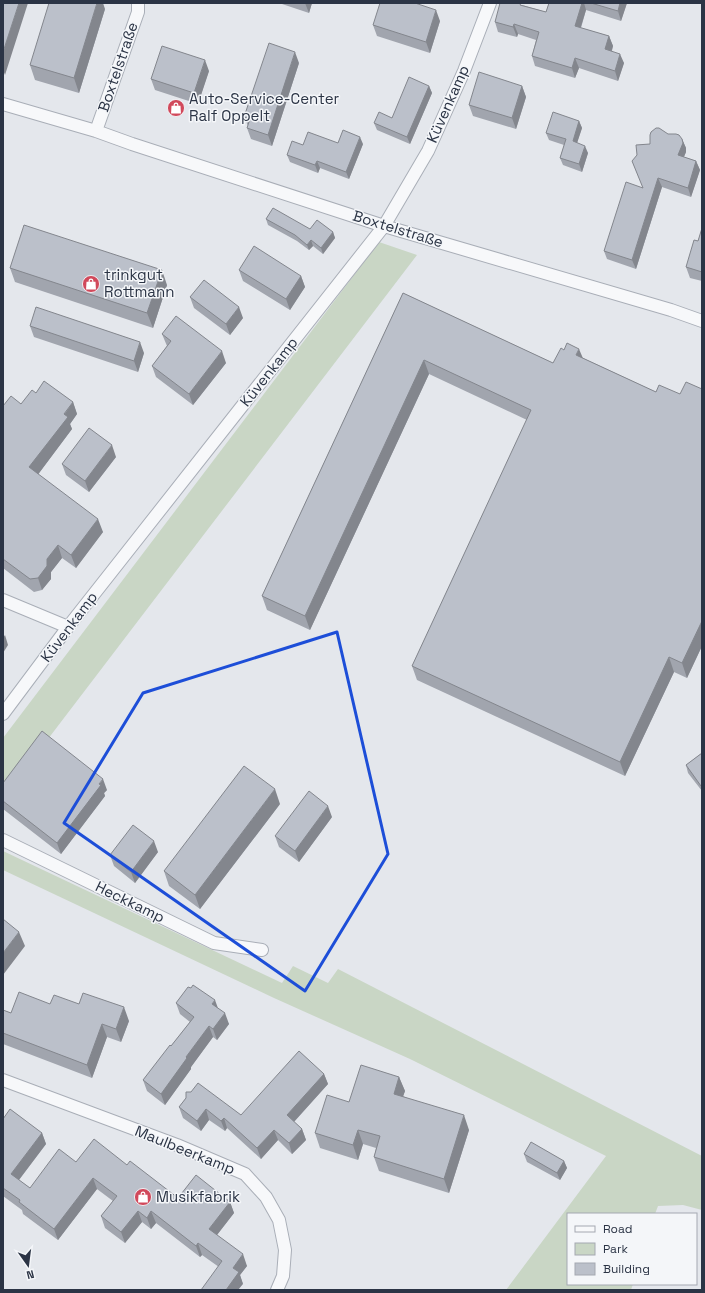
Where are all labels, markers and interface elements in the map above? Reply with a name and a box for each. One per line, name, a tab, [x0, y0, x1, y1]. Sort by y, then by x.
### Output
street label: Boxtelstraße	[93, 19, 142, 114]
street label: Küvenkamp	[422, 62, 473, 146]
place label: Auto-Service-Center Ralf Oppelt	[189, 89, 340, 125]
shop icon: Auto-Service-Center Ralf Oppelt	[166, 98, 186, 118]
street label: Boxtelstraße	[351, 206, 446, 251]
place label: trinkgut Rottmann	[104, 265, 174, 301]
shop icon: trinkgut Rottmann	[81, 274, 101, 294]
street label: Küvenkamp	[236, 333, 302, 410]
street label: Küvenkamp	[36, 588, 101, 666]
street label: Heckkamp	[92, 877, 168, 926]
street label: Maulbeerkamp	[132, 1121, 238, 1178]
shop icon: Musikfabrik	[133, 1187, 153, 1207]
place label: Musikfabrik	[156, 1187, 240, 1206]
legend	[567, 1213, 697, 1285]
text: Road	[603, 1221, 632, 1237]
text: Park	[603, 1241, 628, 1257]
north arrow	[8, 1245, 48, 1285]
text: Building	[603, 1261, 650, 1277]
text: N	[25, 1267, 36, 1282]

